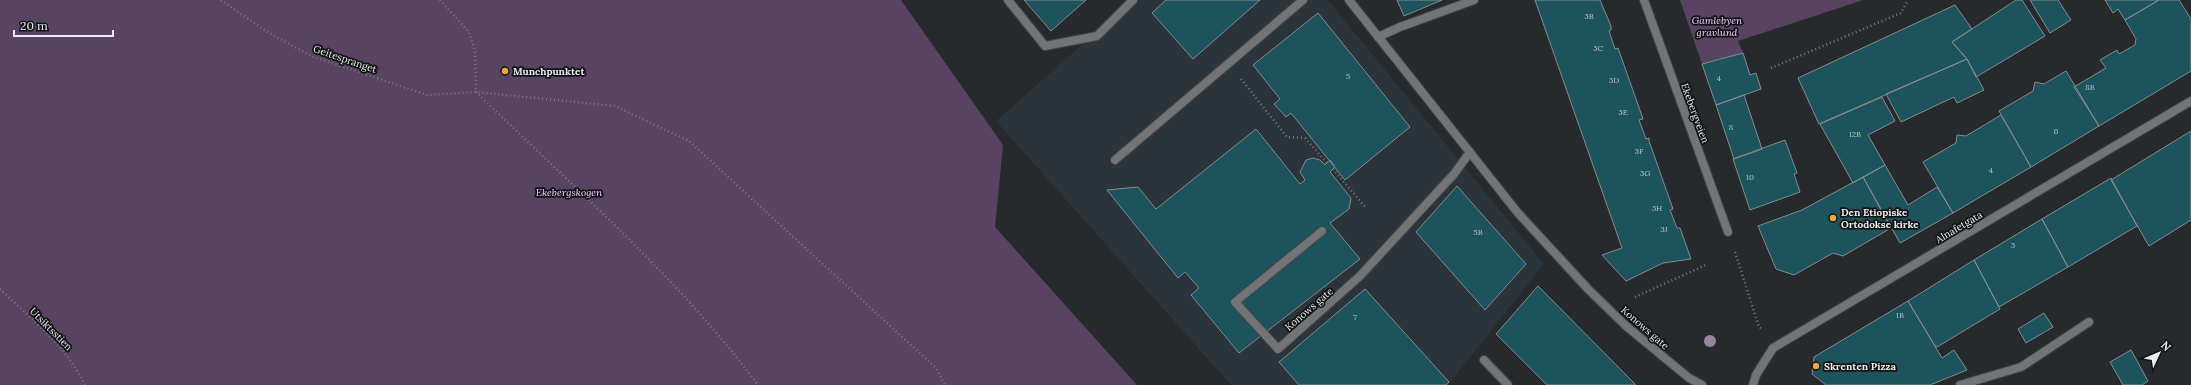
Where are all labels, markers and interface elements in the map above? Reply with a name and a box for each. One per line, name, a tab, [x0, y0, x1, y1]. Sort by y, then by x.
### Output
house number: 3B	[1584, 11, 1594, 21]
scale bar	[14, 12, 113, 38]
park label: Gamlebyen gravlund	[1692, 14, 1743, 39]
text: 20 m	[20, 18, 48, 33]
street label: Geitespranget	[312, 42, 378, 76]
house number: 3C	[1593, 43, 1603, 53]
place label: Munchpunktet	[513, 65, 585, 78]
marker: Munchpunktet	[500, 66, 510, 76]
house number: 5	[1346, 71, 1350, 81]
house number: 4	[1717, 73, 1722, 83]
house number: 3D	[1609, 75, 1619, 85]
street label: Ekebergveien	[1678, 81, 1712, 145]
house number: 8B	[2085, 82, 2095, 92]
house number: 3E	[1618, 107, 1628, 117]
house number: 8	[1729, 122, 1734, 132]
house number: 6	[2054, 126, 2059, 136]
house number: 12B	[1849, 129, 1861, 139]
house number: 3F	[1635, 146, 1644, 156]
house number: 4	[1989, 165, 1994, 175]
house number: 3G	[1640, 168, 1650, 178]
house number: 10	[1746, 172, 1754, 182]
park label: Ekebergskogen	[536, 186, 603, 199]
house number: 3H	[1652, 203, 1662, 213]
place label: Den Etiopiske Ortodokse kirke	[1841, 206, 1919, 231]
street label: Alnafetgata	[1932, 208, 1985, 247]
marker: Den Etiopiske Ortodokse kirke	[1828, 213, 1838, 223]
house number: 3J	[1660, 224, 1668, 234]
house number: 5B	[1473, 227, 1483, 237]
house number: 3	[2011, 240, 2016, 250]
street label: Konows gate	[1282, 284, 1336, 333]
street label: Konows gate	[1618, 304, 1672, 353]
street label: Utsiktsstien	[27, 305, 75, 353]
house number: 1B	[1896, 310, 1904, 320]
house number: 7	[1353, 312, 1357, 322]
north arrow	[2139, 333, 2179, 373]
text: N	[2158, 338, 2175, 354]
place label: Skrenten Pizza	[1824, 360, 1897, 373]
marker: Skrenten Pizza	[1811, 361, 1821, 371]

